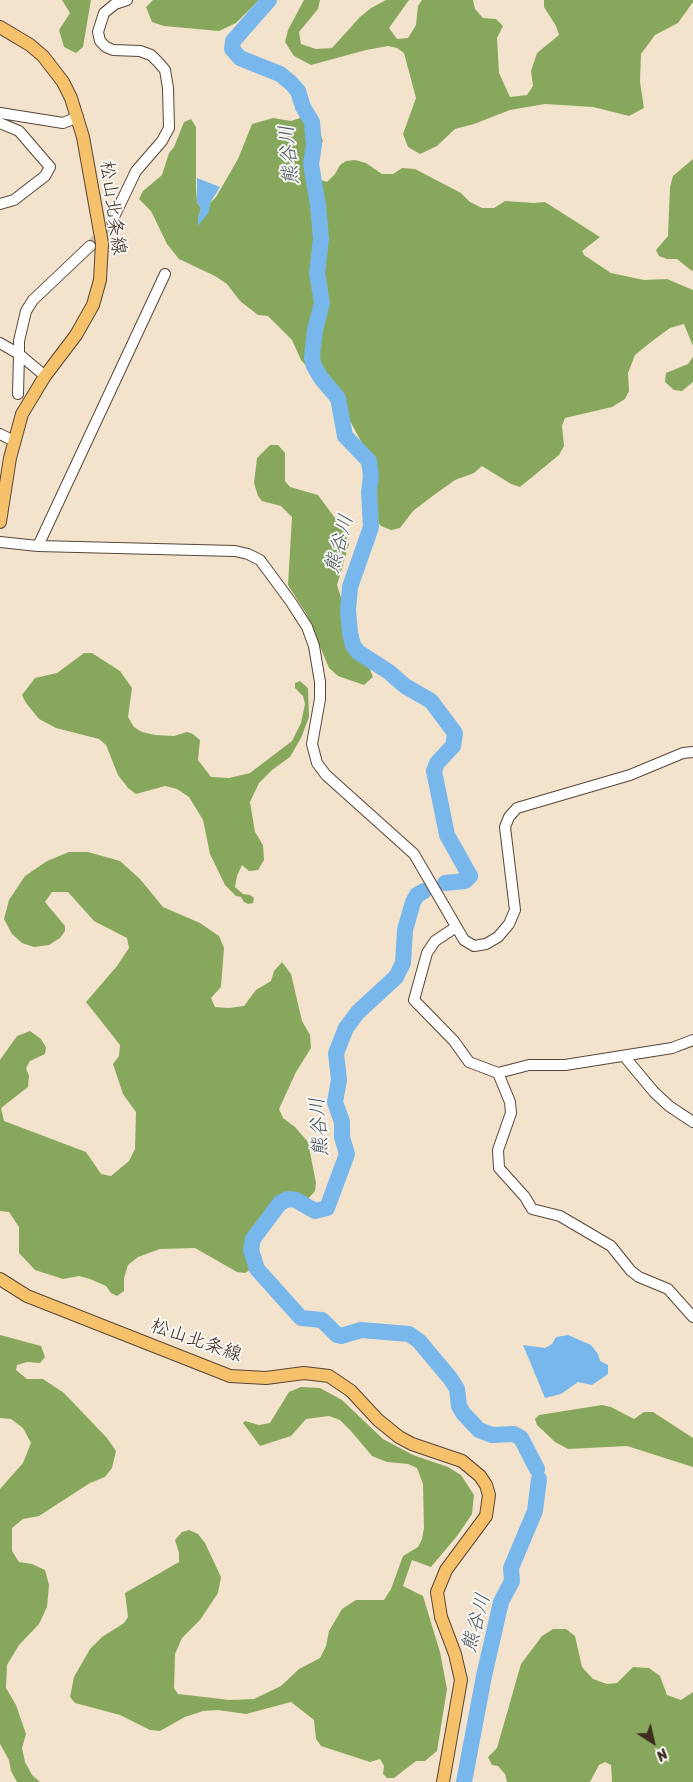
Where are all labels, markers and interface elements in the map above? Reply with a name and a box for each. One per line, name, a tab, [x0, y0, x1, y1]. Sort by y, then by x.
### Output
water label: 熊谷川	[275, 124, 305, 186]
street label: 松山北条線	[94, 159, 130, 257]
water label: 熊谷川	[321, 512, 359, 576]
water label: 熊谷川	[306, 1096, 334, 1158]
street label: 松山北条線	[147, 1315, 245, 1367]
water label: 熊谷川	[458, 1591, 496, 1655]
north arrow	[628, 1717, 678, 1767]
text: N	[651, 1742, 673, 1768]

